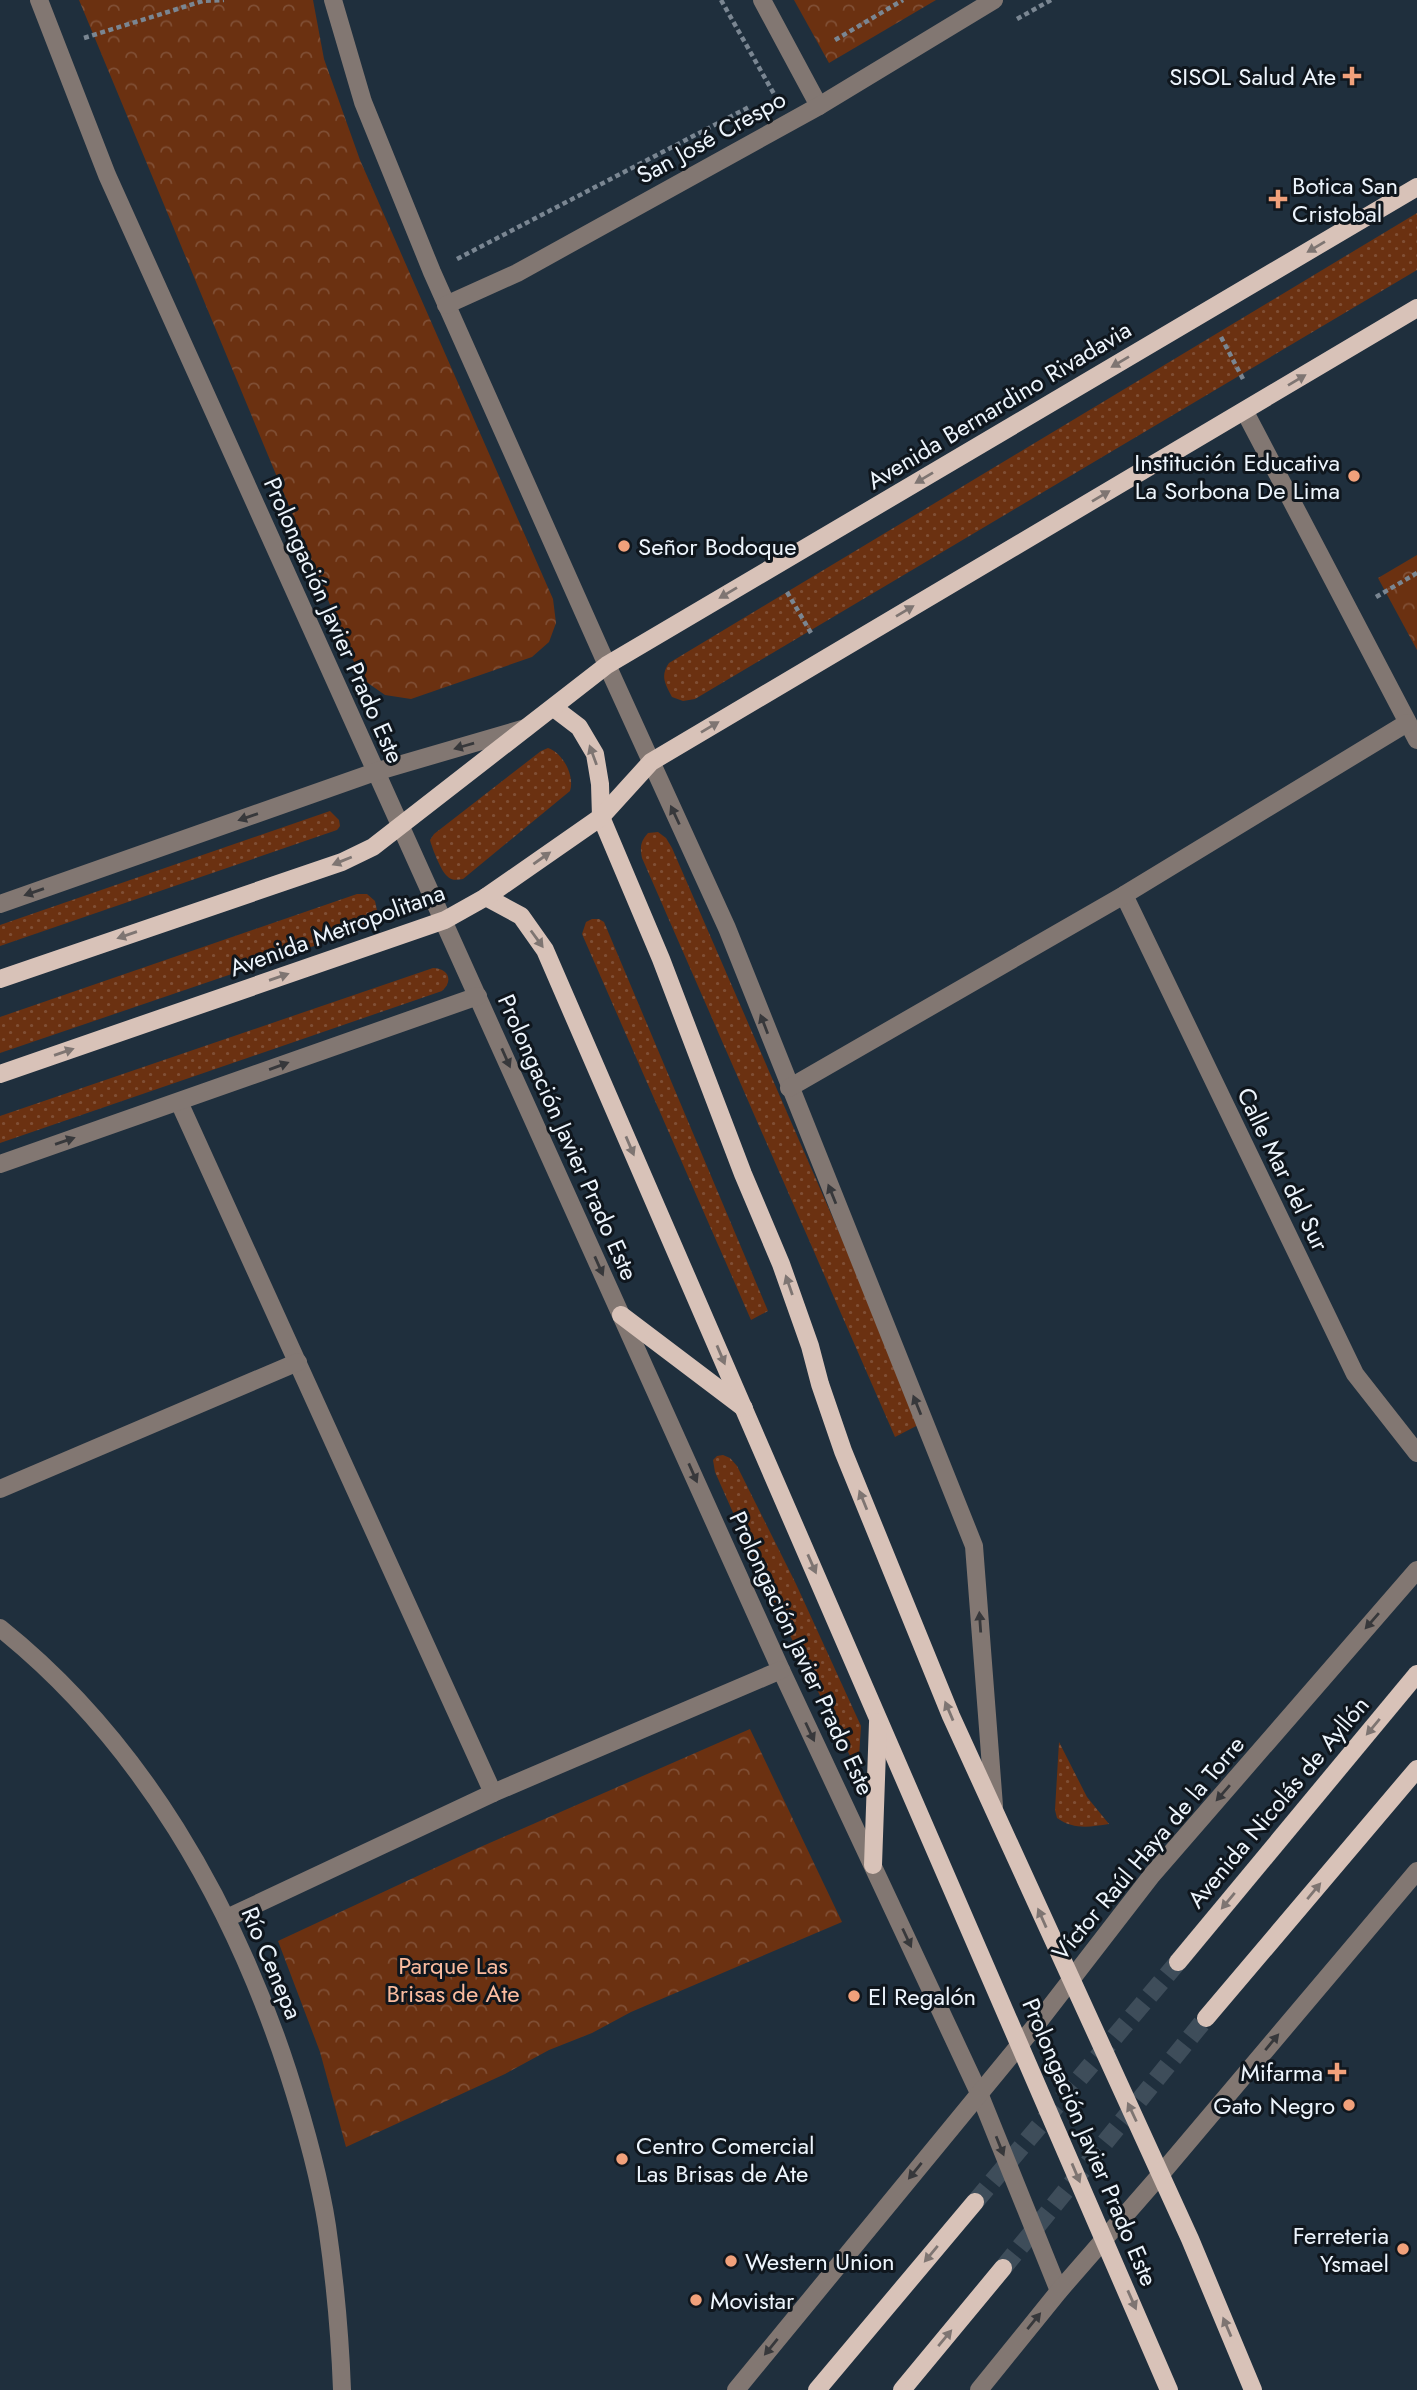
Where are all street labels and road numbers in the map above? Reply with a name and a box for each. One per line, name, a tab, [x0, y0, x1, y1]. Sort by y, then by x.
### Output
street label: San José Crespo	[630, 82, 792, 192]
street label: Avenida Bernardino Rivadavia	[860, 312, 1138, 498]
street label: Prolongación Javier Prado Este	[255, 471, 413, 769]
street label: Avenida Metropolitana	[224, 875, 450, 985]
street label: Prolongación Javier Prado Este	[489, 988, 647, 1286]
street label: Calle Mar del Sur	[1228, 1081, 1338, 1257]
street label: Prolongación Javier Prado Este	[721, 1505, 883, 1801]
street label: Avenida Nicolás de Ayllón	[1179, 1688, 1377, 1916]
street label: Víctor Raúl Haya de la Torre	[1043, 1728, 1253, 1968]
street label: Río Cenepa	[233, 1901, 311, 2025]
street label: Prolongación Javier Prado Este	[1013, 1993, 1167, 2291]

